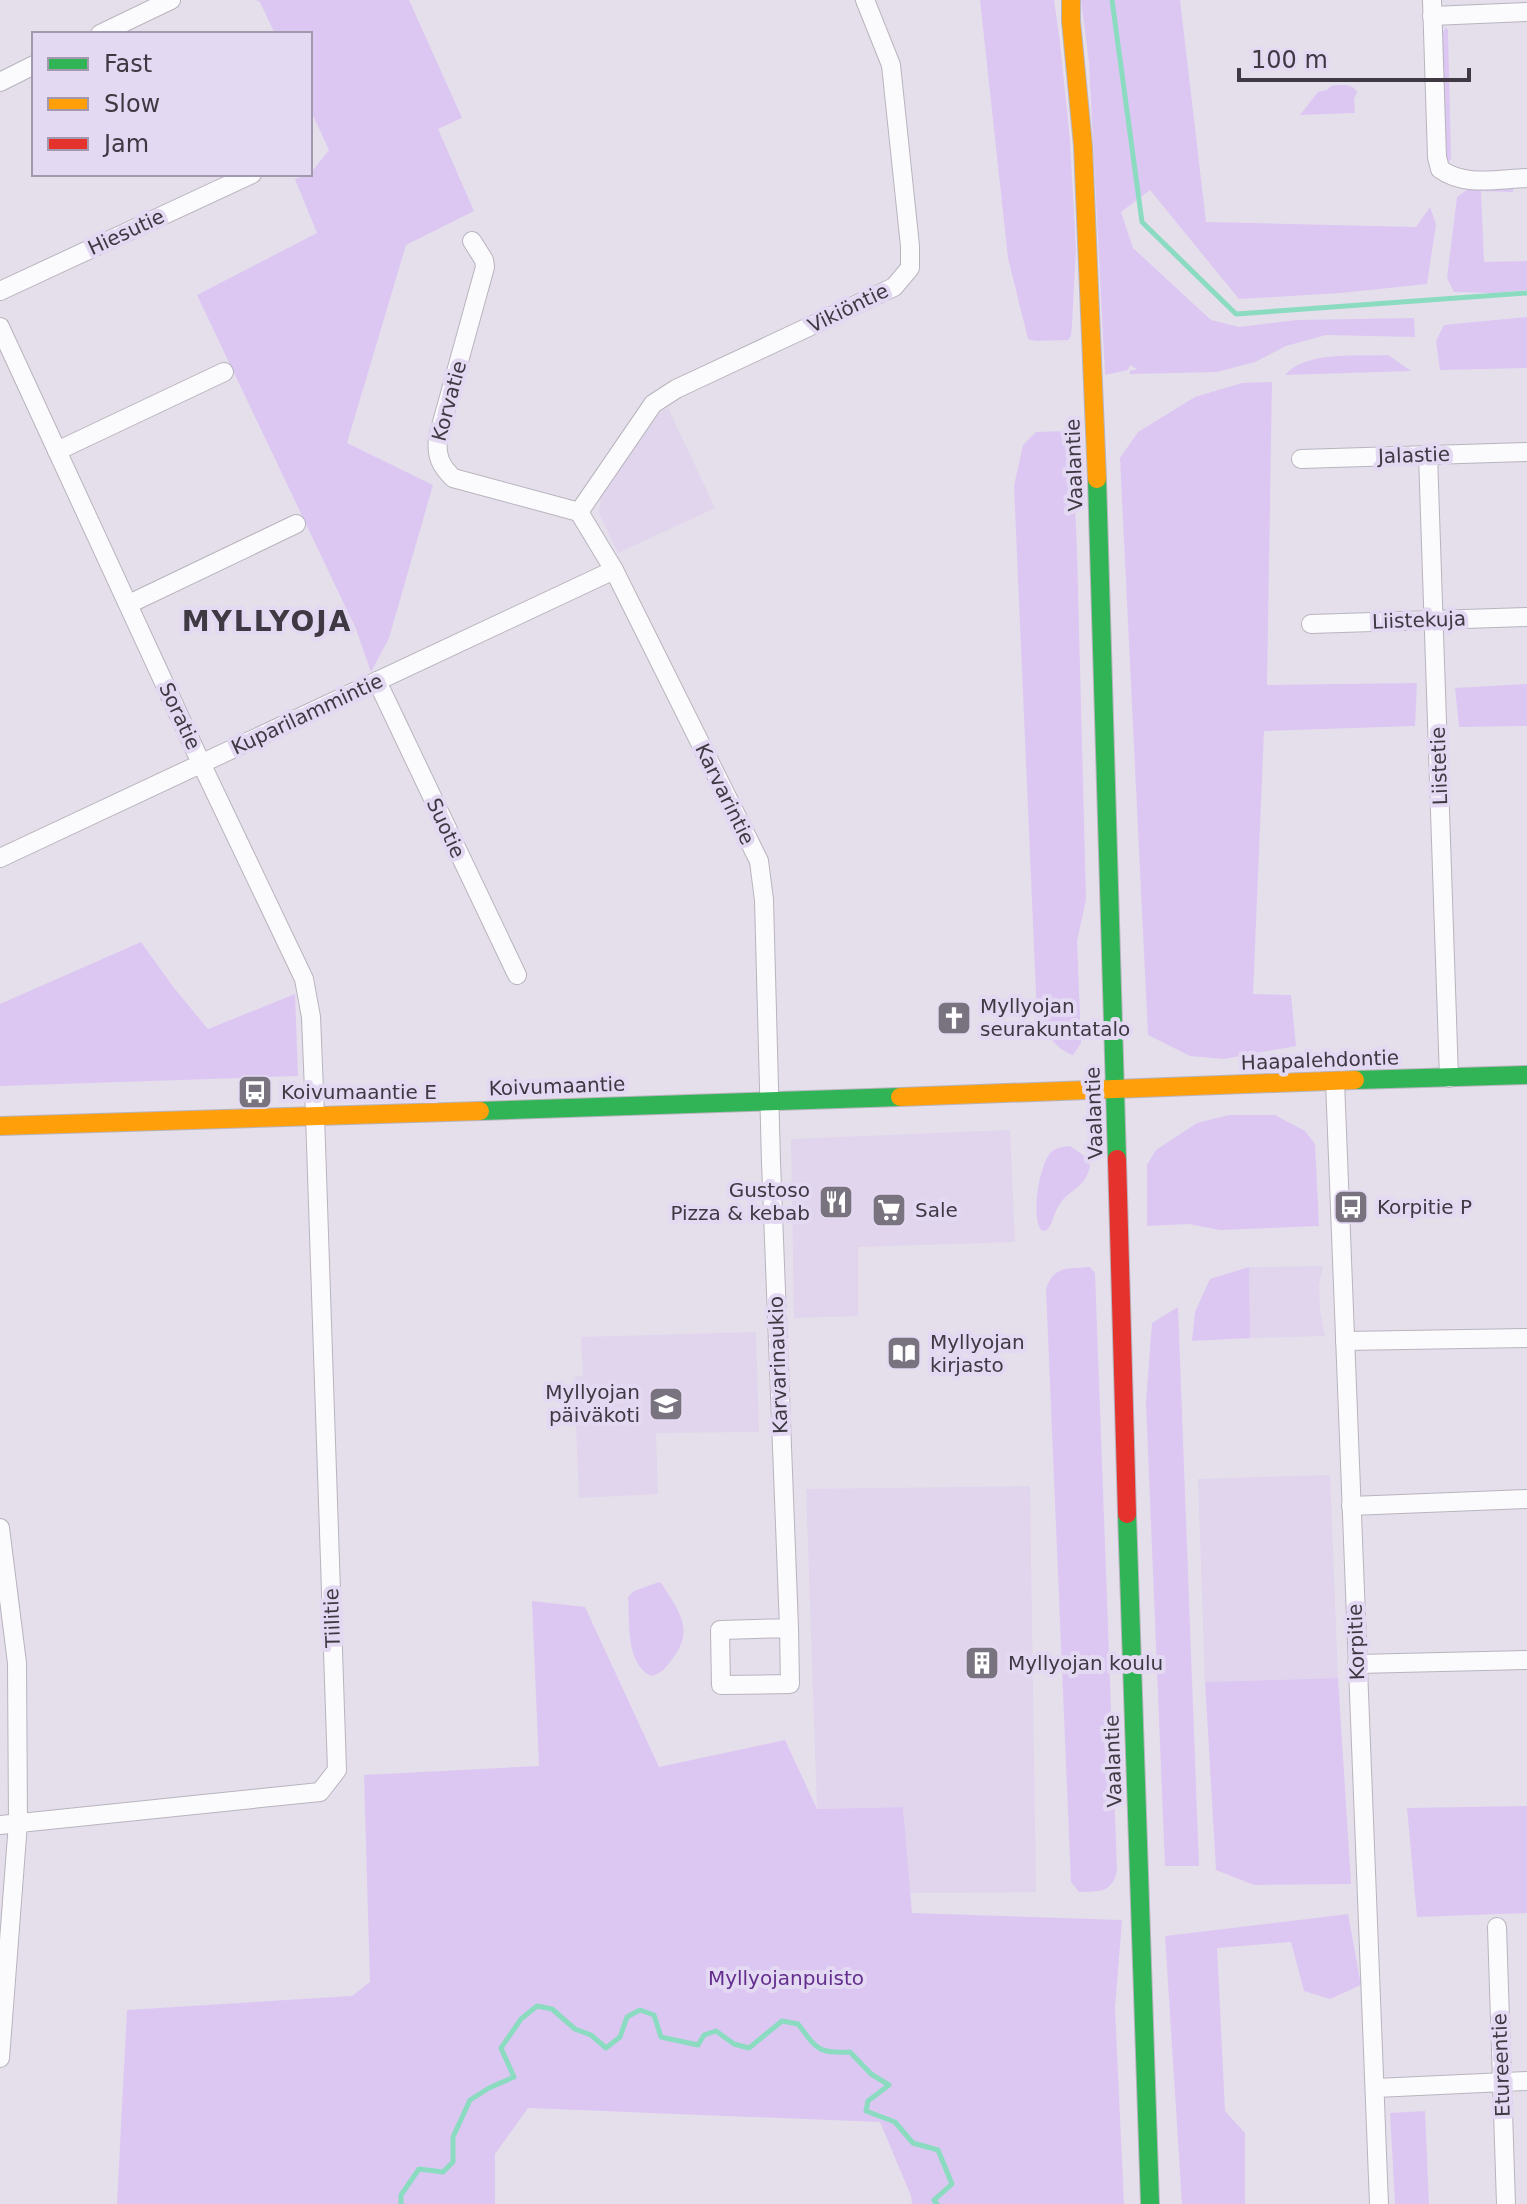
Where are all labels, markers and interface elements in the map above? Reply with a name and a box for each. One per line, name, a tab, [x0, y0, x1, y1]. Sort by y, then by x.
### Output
legend	[32, 32, 312, 176]
scale bar	[1239, 32, 1469, 82]
text: 100 m	[1251, 46, 1328, 74]
text: Fast	[104, 50, 152, 78]
text: Slow	[104, 90, 160, 118]
text: Jam	[102, 130, 149, 158]
street label: Hiesutie	[84, 204, 168, 260]
street label: Vikiöntie	[804, 278, 892, 338]
street label: Korvatie	[427, 358, 471, 444]
street label: Vaalantie	[1060, 418, 1088, 512]
street label: Jalastie	[1376, 442, 1450, 468]
district label: MYLLYOJA	[182, 605, 352, 638]
street label: Liistekuja	[1371, 606, 1467, 634]
street label: Kuparilammintie	[227, 668, 387, 760]
street label: Soratie	[154, 679, 206, 753]
street label: Liistetie	[1426, 726, 1452, 806]
street label: Karvarintie	[690, 740, 760, 848]
street label: Suotie	[422, 794, 470, 862]
place label: Myllyojan seurakuntatalo	[980, 994, 1130, 1041]
church icon: Myllyojan seurakuntatalo	[935, 999, 973, 1037]
street label: Haapalehdontie	[1240, 1045, 1400, 1075]
street label: Vaalantie	[1080, 1066, 1108, 1160]
street label: Koivumaantie	[488, 1072, 626, 1100]
bus stop icon: Koivumaantie E	[236, 1073, 274, 1111]
place label: Koivumaantie E	[281, 1080, 437, 1104]
place label: Gustoso Pizza & kebab	[670, 1178, 810, 1225]
restaurant icon: Gustoso Pizza & kebab	[817, 1183, 855, 1221]
bus stop icon: Korpitie P	[1332, 1188, 1370, 1226]
supermarket icon: Sale	[870, 1191, 908, 1229]
place label: Korpitie P	[1377, 1195, 1472, 1219]
place label: Sale	[915, 1198, 958, 1222]
street label: Karvarinaukio	[764, 1296, 792, 1434]
place label: Myllyojan kirjasto	[930, 1330, 1025, 1377]
library icon: Myllyojan kirjasto	[885, 1334, 923, 1372]
place label: Myllyojan päiväkoti	[545, 1380, 640, 1427]
school or university icon: Myllyojan päiväkoti	[647, 1385, 685, 1423]
street label: Tiilitie	[319, 1588, 345, 1649]
street label: Korpitie	[1343, 1603, 1369, 1681]
building icon: Myllyojan koulu	[963, 1644, 1001, 1682]
place label: Myllyojan koulu	[1008, 1651, 1163, 1675]
street label: Vaalantie	[1099, 1714, 1127, 1808]
park label: Myllyojanpuisto	[708, 1966, 864, 1990]
street label: Etureentie	[1487, 2013, 1515, 2117]

